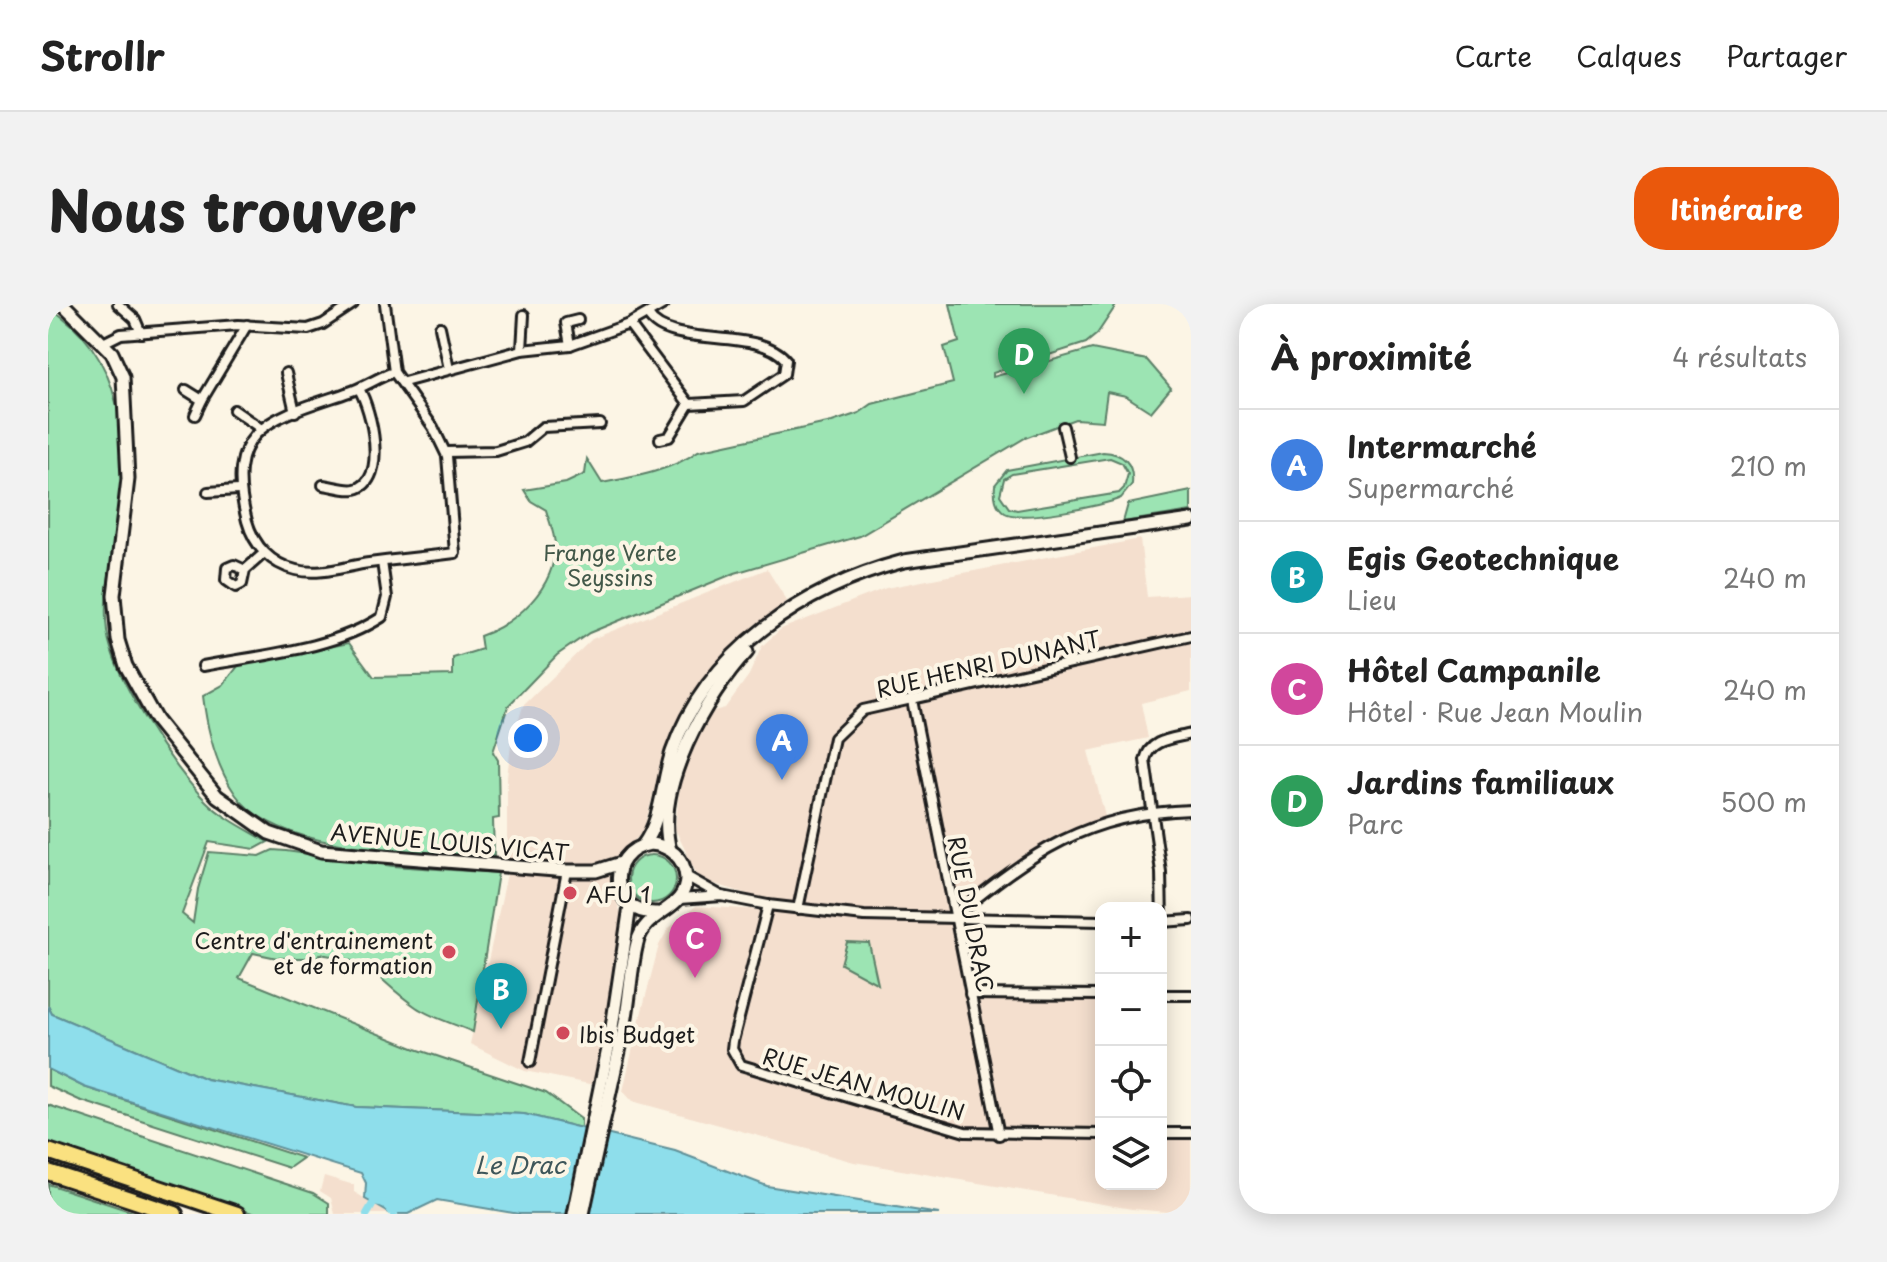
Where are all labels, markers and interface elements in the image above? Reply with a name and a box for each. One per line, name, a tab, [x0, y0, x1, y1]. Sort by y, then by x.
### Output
text: Strollr	[40, 27, 165, 84]
text: Carte	[1454, 34, 1532, 77]
text: Calques	[1576, 34, 1682, 77]
text: Partager	[1726, 34, 1847, 77]
text: Nous trouver	[48, 166, 416, 251]
button: Itinéraire	[1634, 167, 1839, 250]
pin: D	[998, 328, 1050, 394]
text: À proximité	[1271, 330, 1472, 382]
text: 4 résultats	[1672, 337, 1807, 376]
text: Intermarché	[1347, 423, 1537, 468]
text: A	[1287, 446, 1307, 485]
text: 210 m	[1730, 446, 1807, 485]
text: Supermarché	[1347, 468, 1514, 507]
park label: Frange Verte Seyssins	[543, 535, 677, 593]
text: Egis Geotechnique	[1347, 535, 1619, 580]
text: B	[1288, 558, 1306, 597]
text: 240 m	[1723, 558, 1807, 597]
text: Lieu	[1347, 580, 1397, 619]
street label: RUE HENRI DUNANT	[873, 621, 1103, 705]
text: Hôtel Campanile	[1347, 647, 1601, 692]
text: C	[1287, 670, 1307, 709]
text: 240 m	[1723, 670, 1807, 709]
text: Hôtel · Rue Jean Moulin	[1347, 692, 1643, 731]
pin: A	[756, 714, 808, 780]
your location	[508, 718, 548, 758]
text: Jardins familiaux	[1347, 759, 1614, 804]
text: D	[1287, 782, 1307, 821]
text: 500 m	[1720, 782, 1807, 821]
text: Parc	[1347, 804, 1403, 843]
street label: AVENUE LOUIS VICAT	[329, 814, 571, 868]
street label: RUE DU DRAC	[941, 833, 1003, 995]
place label: AFU 1	[586, 877, 650, 910]
marker: AFU 1	[561, 884, 579, 902]
map controls	[1095, 902, 1167, 1190]
button: +	[1095, 902, 1167, 974]
pin: C	[669, 912, 721, 978]
place label: Centre d'entrainement et de formation	[194, 923, 433, 981]
marker: Centre d'entrainement et de formation	[440, 943, 458, 961]
pin: B	[475, 963, 527, 1029]
button: −	[1095, 974, 1167, 1046]
place label: Ibis Budget	[579, 1017, 695, 1050]
marker: Ibis Budget	[554, 1024, 572, 1042]
street label: RUE JEAN MOULIN	[759, 1038, 969, 1128]
button: locate	[1095, 1046, 1167, 1118]
button: layers	[1095, 1118, 1167, 1190]
water label: Le Drac	[475, 1146, 568, 1182]

